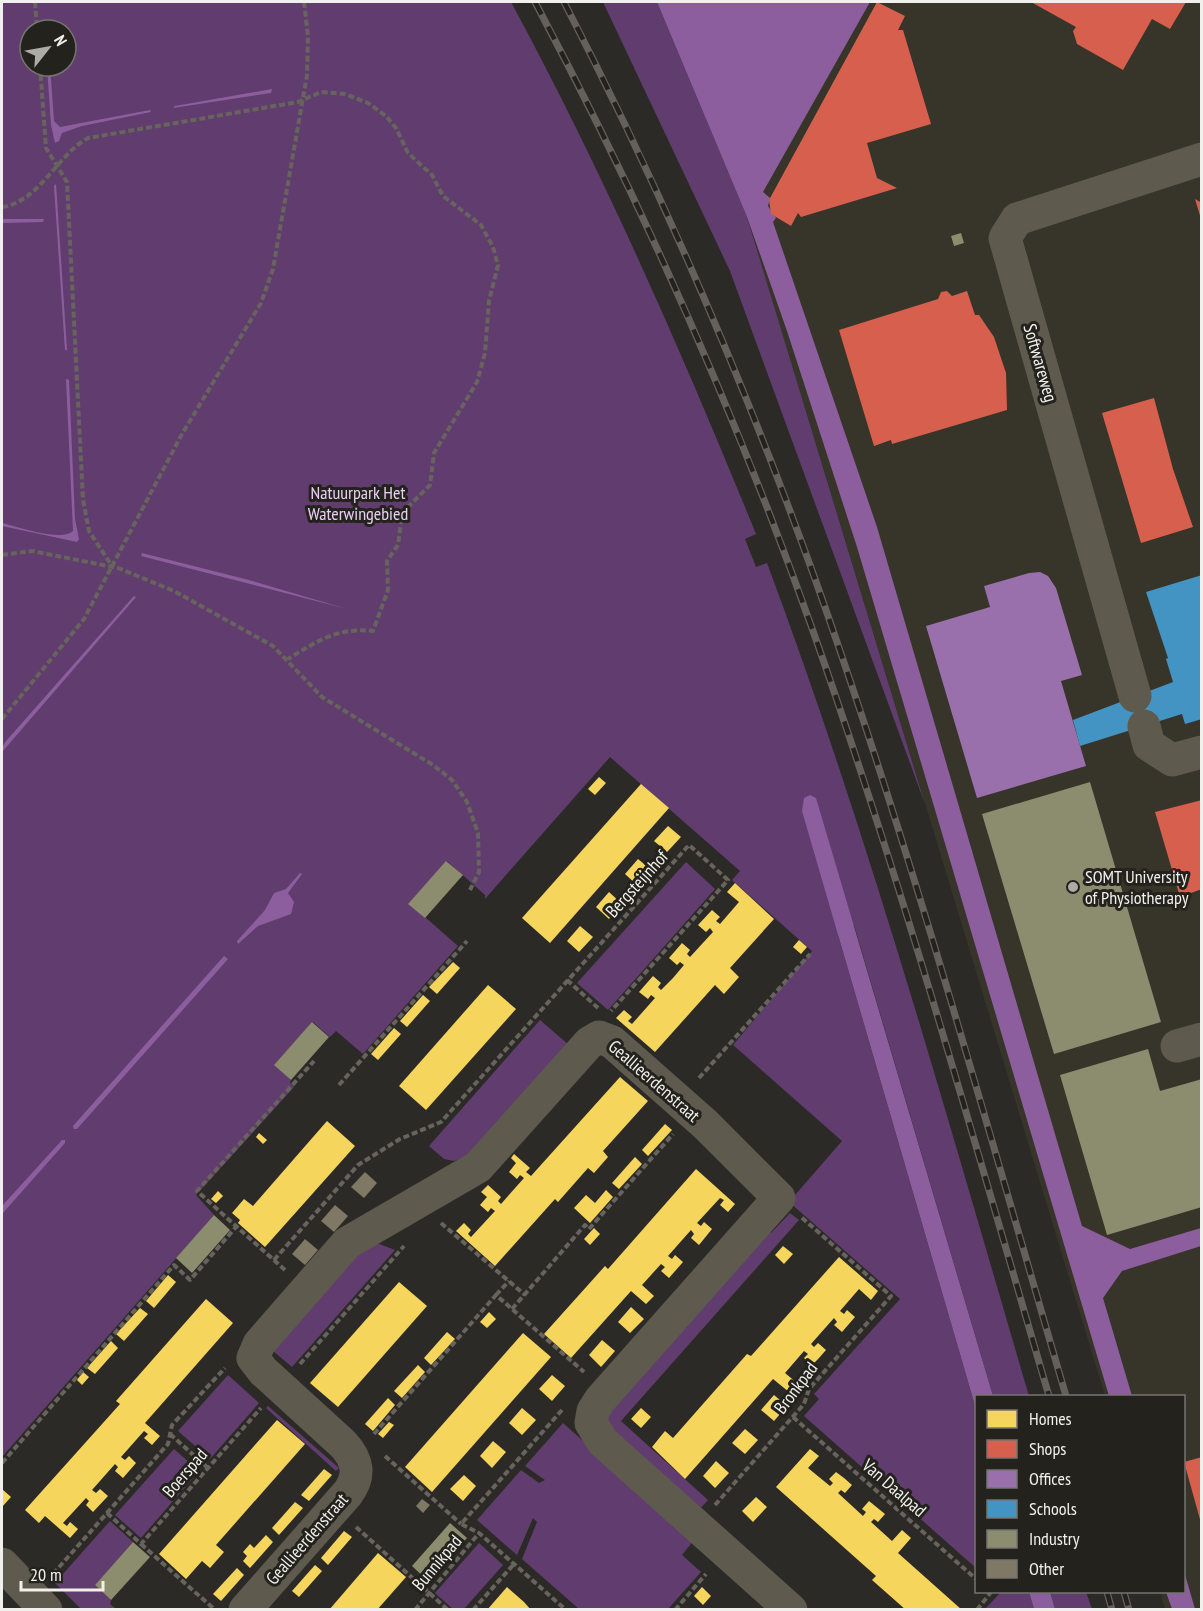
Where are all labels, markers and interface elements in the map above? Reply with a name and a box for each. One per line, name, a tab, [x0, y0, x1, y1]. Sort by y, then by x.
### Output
north arrow	[18, 18, 78, 78]
text: N	[50, 31, 72, 49]
street label: Softwareweg	[1018, 321, 1063, 405]
park label: Natuurpark Het Waterwingebied	[308, 481, 408, 525]
street label: Bergsteijnhof	[600, 844, 674, 922]
place label: SOMT University of Physiotherapy	[1085, 865, 1189, 909]
marker: SOMT University of Physiotherapy	[1066, 880, 1080, 894]
street label: Geallieerdenstraat	[604, 1035, 705, 1127]
street label: Bronkpad	[769, 1357, 823, 1418]
legend	[975, 1395, 1185, 1593]
text: Homes	[1029, 1407, 1072, 1430]
text: Shops	[1029, 1437, 1066, 1460]
street label: Boerspad	[157, 1443, 212, 1502]
street label: Van Daalpad	[857, 1453, 931, 1522]
text: Offices	[1029, 1467, 1071, 1490]
street label: Geallieerdenstraat	[261, 1488, 353, 1589]
text: Schools	[1029, 1497, 1077, 1520]
text: Industry	[1029, 1527, 1080, 1550]
street label: Bunnikpad	[407, 1530, 467, 1595]
scale bar	[21, 1554, 104, 1592]
text: Other	[1029, 1557, 1064, 1580]
text: 20 m	[30, 1563, 62, 1586]

